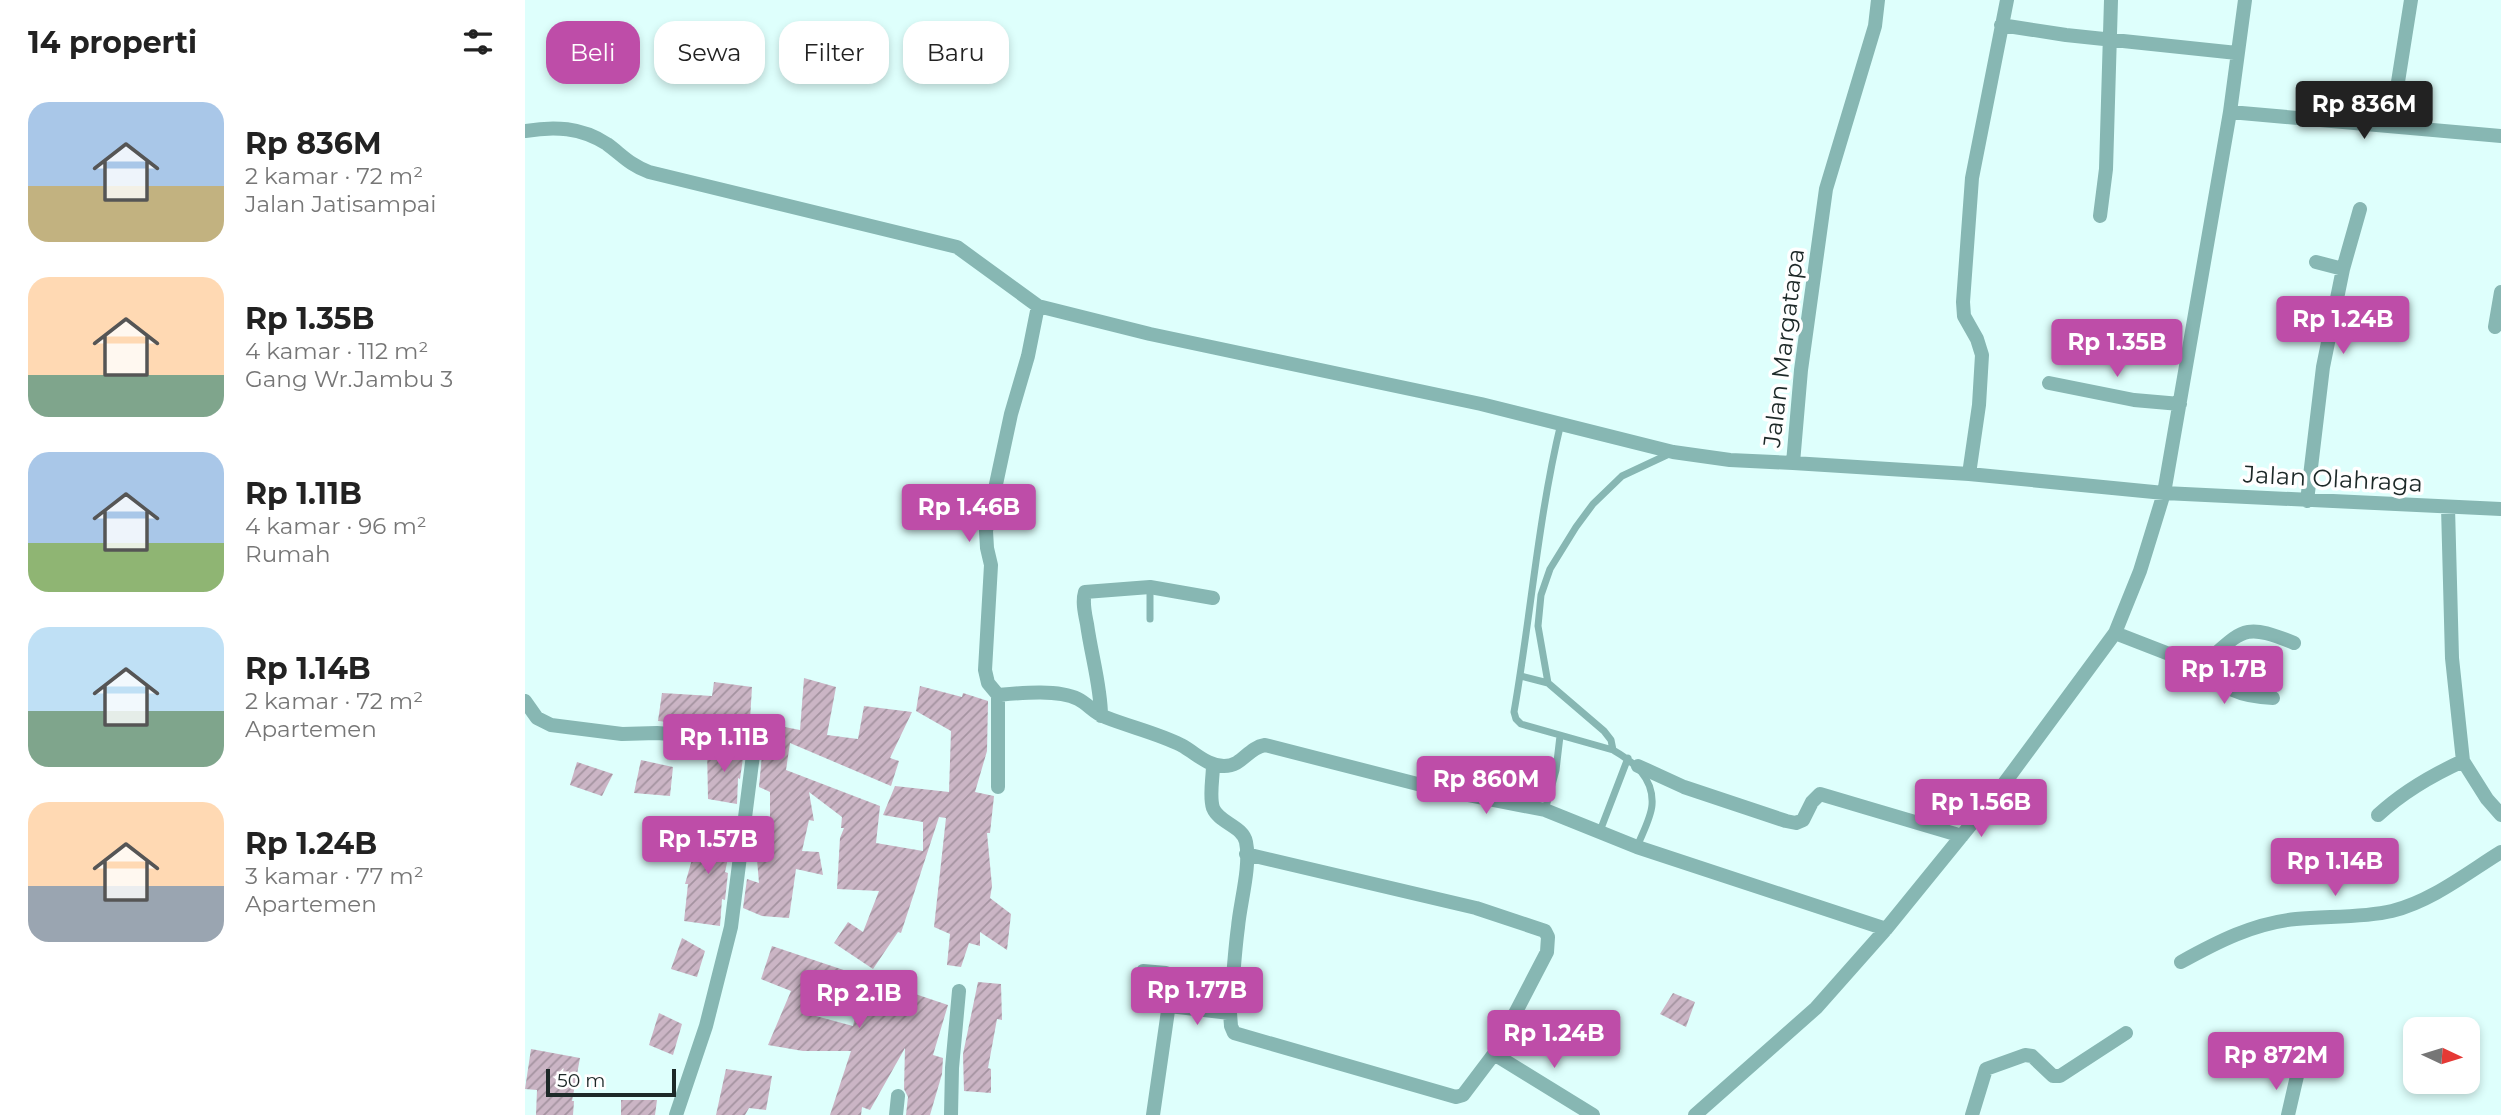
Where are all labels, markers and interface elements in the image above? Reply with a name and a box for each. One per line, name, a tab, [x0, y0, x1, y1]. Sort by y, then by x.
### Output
chip: Beli	[546, 21, 640, 84]
chip: Sewa	[654, 21, 765, 84]
chip: Filter	[779, 21, 889, 84]
chip: Baru	[903, 21, 1009, 84]
icon: filters	[459, 23, 497, 61]
text: 14 properti	[28, 24, 197, 61]
pin: Rp 836M	[2299, 82, 2429, 141]
text: Rp 836M	[2312, 90, 2416, 118]
text: Rp 836M	[245, 125, 382, 162]
icon: home	[84, 130, 168, 214]
text: 2 kamar · 72 m²	[245, 162, 423, 190]
text: Jalan Jatisampai	[245, 190, 437, 218]
street label: Jalan Margatapa	[1757, 247, 1810, 450]
pin: Rp 1.24B	[2271, 296, 2415, 356]
text: Rp 1.35B	[245, 300, 374, 337]
icon: home	[84, 305, 168, 389]
text: Rp 1.24B	[2292, 305, 2394, 333]
pin: Rp 1.35B	[2045, 320, 2189, 379]
text: Rp 1.35B	[2067, 328, 2167, 356]
text: 4 kamar · 112 m²	[245, 337, 428, 365]
text: Gang Wr.Jambu 3	[245, 365, 453, 393]
street label: Jalan Olahraga	[2242, 459, 2424, 498]
text: Rp 1.11B	[245, 475, 362, 512]
icon: home	[84, 480, 168, 564]
pin: Rp 1.46B	[897, 484, 1041, 544]
text: Rp 1.46B	[918, 493, 1020, 521]
text: 4 kamar · 96 m²	[245, 512, 427, 540]
text: Rumah	[245, 540, 331, 568]
pin: Rp 1.7B	[2159, 646, 2289, 706]
text: Rp 1.14B	[245, 650, 371, 687]
icon: home	[84, 655, 168, 739]
text: Rp 1.7B	[2181, 655, 2267, 683]
text: 2 kamar · 72 m²	[245, 687, 423, 715]
pin: Rp 1.11B	[652, 714, 796, 774]
text: Apartemen	[245, 715, 377, 743]
text: Rp 1.11B	[679, 723, 769, 751]
pin: Rp 860M	[1421, 756, 1551, 816]
text: Rp 860M	[1433, 765, 1539, 793]
pin: Rp 1.56B	[1909, 780, 2053, 839]
text: Rp 1.56B	[1931, 788, 2031, 816]
pin: Rp 1.57B	[636, 816, 780, 876]
text: Rp 1.24B	[245, 825, 377, 862]
text: Rp 1.57B	[658, 825, 758, 853]
icon: home	[84, 830, 168, 914]
pin: Rp 1.14B	[2263, 838, 2407, 898]
text: Rp 1.14B	[2287, 847, 2383, 875]
text: 3 kamar · 77 m²	[245, 862, 424, 890]
text: Apartemen	[245, 890, 377, 918]
pin: Rp 1.77B	[1125, 968, 1269, 1027]
pin: Rp 2.1B	[794, 970, 924, 1030]
text: Rp 1.77B	[1147, 976, 1247, 1004]
text: Rp 2.1B	[816, 979, 902, 1007]
pin: Rp 1.24B	[1482, 1010, 1626, 1070]
north arrow	[2403, 1017, 2480, 1094]
map controls	[2403, 1017, 2480, 1094]
text: Rp 1.24B	[1503, 1019, 1605, 1047]
pin: Rp 872M	[2211, 1032, 2341, 1092]
text: Rp 872M	[2224, 1041, 2328, 1069]
scale bar	[546, 1066, 675, 1098]
text: 50 m	[557, 1069, 605, 1092]

